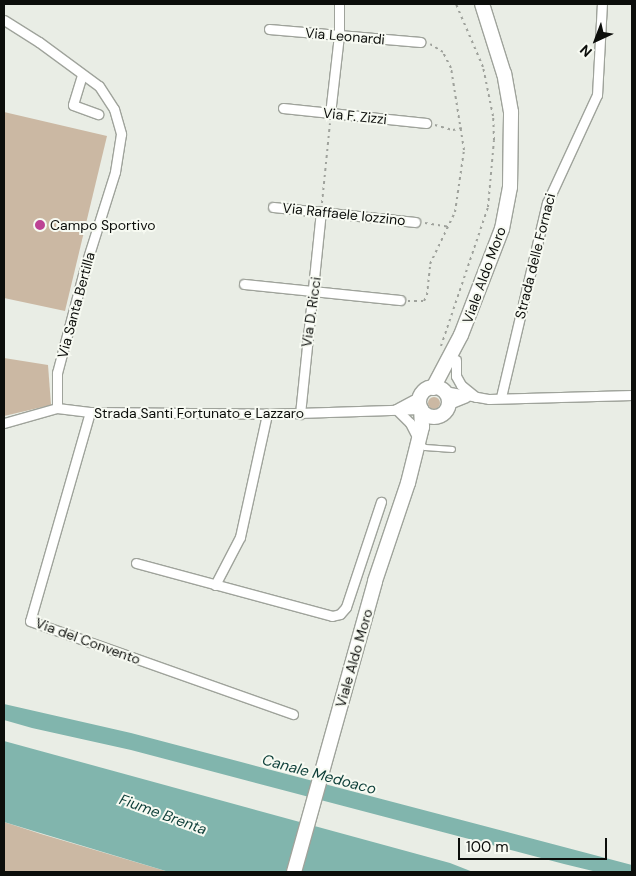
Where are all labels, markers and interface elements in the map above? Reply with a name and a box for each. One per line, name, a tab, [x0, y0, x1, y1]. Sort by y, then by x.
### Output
north arrow	[571, 15, 621, 65]
street label: Via Leonardi	[304, 24, 386, 48]
text: N	[576, 41, 596, 61]
street label: Via F. Zizzi	[322, 104, 388, 128]
street label: Strada delle Fornaci	[511, 191, 559, 321]
street label: Via Raffaele Iozzino	[282, 199, 406, 229]
place label: Campo Sportivo	[50, 217, 155, 233]
marker: Campo Sportivo	[34, 219, 46, 231]
street label: Viale Aldo Moro	[459, 224, 509, 326]
street label: Via Santa Bertilla	[54, 250, 98, 360]
street label: Via D. Ricci	[298, 276, 324, 348]
street label: Strada Santi Fortunato e Lazzaro	[94, 405, 304, 421]
street label: Viale Aldo Moro	[332, 607, 376, 709]
street label: Via del Convento	[33, 614, 143, 668]
water label: Canale Medoaco	[260, 751, 378, 799]
water label: Fiume Brenta	[117, 791, 209, 839]
scale bar	[461, 828, 610, 860]
text: 100 m	[466, 837, 509, 857]

